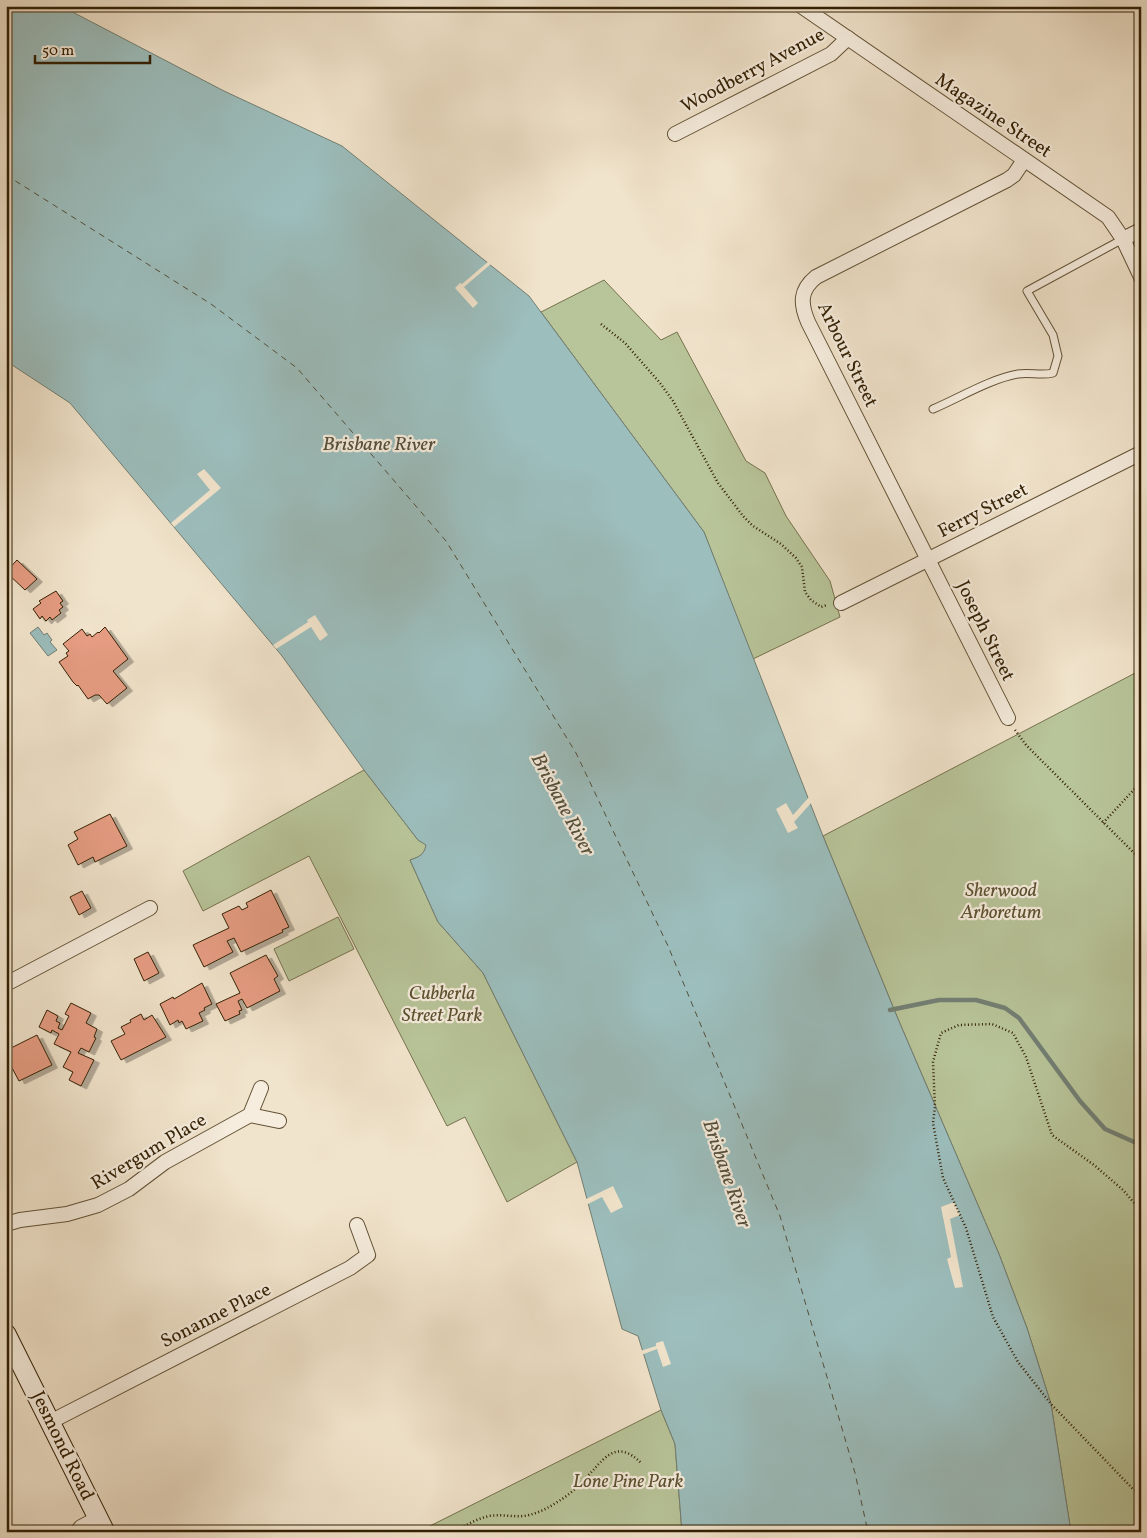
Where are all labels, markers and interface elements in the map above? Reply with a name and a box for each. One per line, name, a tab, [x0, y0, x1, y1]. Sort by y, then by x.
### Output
street label: Woodberry Avenue	[677, 22, 829, 120]
scale bar	[35, 32, 150, 64]
text: 50 m	[42, 41, 74, 62]
street label: Magazine Street	[930, 67, 1057, 165]
street label: Arbour Street	[810, 298, 884, 412]
water label: Brisbane River	[323, 431, 436, 459]
street label: Ferry Street	[933, 477, 1033, 545]
street label: Joseph Street	[949, 576, 1021, 686]
water label: Brisbane River	[523, 749, 601, 862]
park label: Sherwood Arboretum	[960, 878, 1041, 926]
park label: Cubberla Street Park	[402, 981, 482, 1029]
street label: Rivergum Place	[86, 1107, 212, 1197]
water label: Brisbane River	[694, 1116, 758, 1232]
street label: Sonanne Place	[156, 1277, 276, 1355]
street label: Jesmond Road	[24, 1387, 100, 1505]
park label: Lone Pine Park	[573, 1469, 683, 1495]

